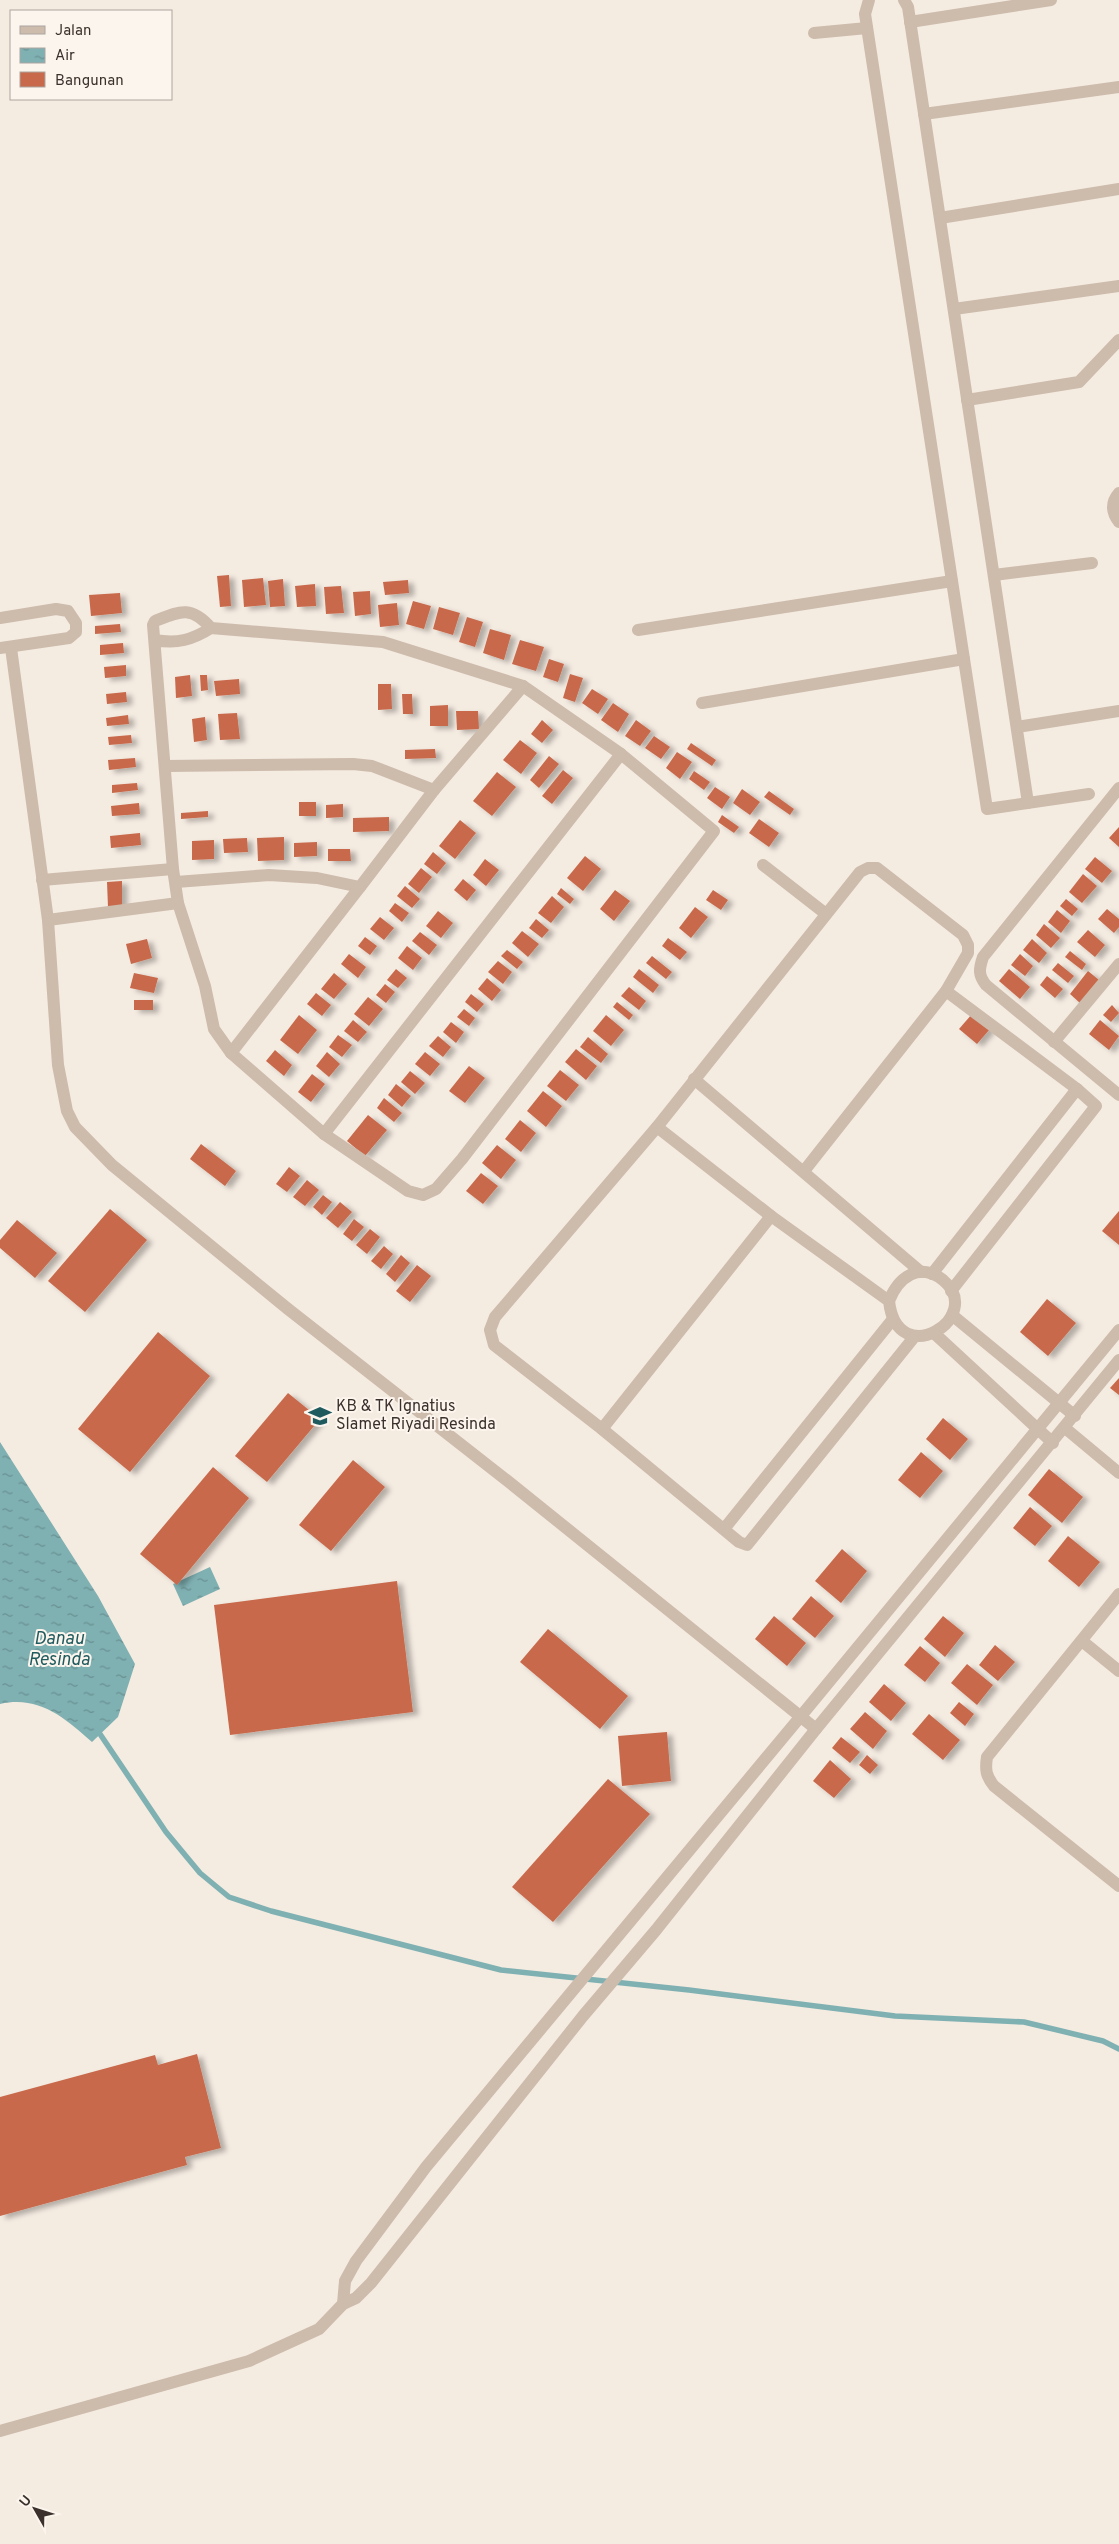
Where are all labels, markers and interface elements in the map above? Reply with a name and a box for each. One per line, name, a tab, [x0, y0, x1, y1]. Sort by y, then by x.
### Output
legend	[10, 10, 172, 100]
text: Jalan	[55, 22, 92, 41]
text: Air	[55, 47, 75, 66]
text: Bangunan	[55, 72, 124, 91]
place label: KB & TK Ignatius Slamet Riyadi Resinda	[336, 1397, 496, 1435]
school or university icon: KB & TK Ignatius Slamet Riyadi Resinda	[307, 1403, 333, 1429]
water label: Danau Resinda	[28, 1628, 91, 1672]
north arrow	[10, 2484, 60, 2534]
text: U	[16, 2493, 36, 2511]

